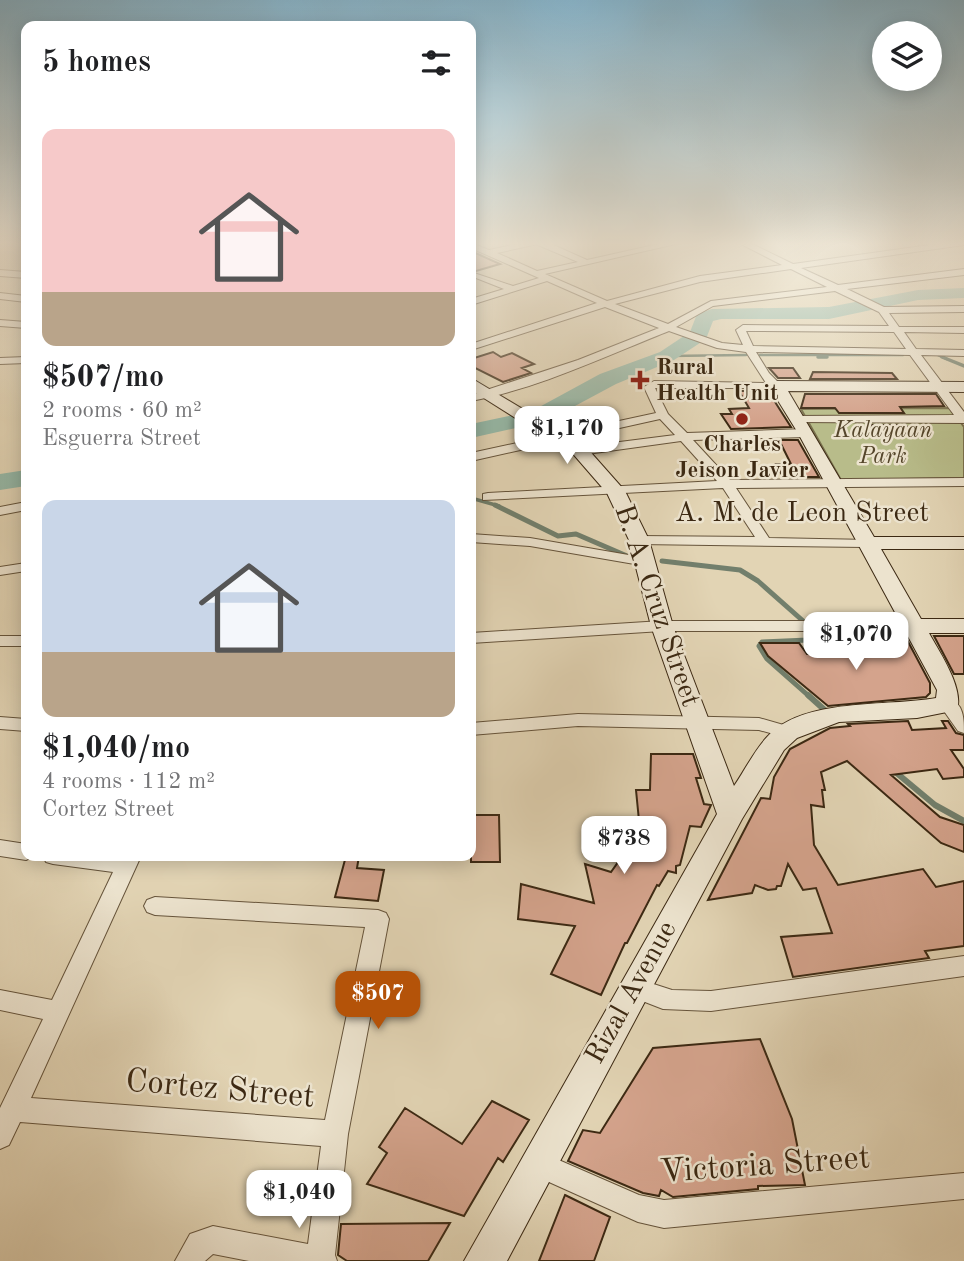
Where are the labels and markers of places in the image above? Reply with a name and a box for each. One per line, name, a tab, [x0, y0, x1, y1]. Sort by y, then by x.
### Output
place label: Rural Health Unit	[656, 356, 779, 405]
marker: Rural Health Unit	[630, 370, 650, 390]
pin: $1,170	[510, 406, 624, 466]
marker: Charles Jeison Javier	[734, 411, 750, 427]
place label: Charles Jeison Javier	[675, 433, 809, 482]
pin: $1,070	[799, 612, 913, 672]
pin: $738	[583, 816, 665, 876]
pin: $507	[337, 972, 419, 1031]
pin: $1,040	[242, 1170, 356, 1230]

